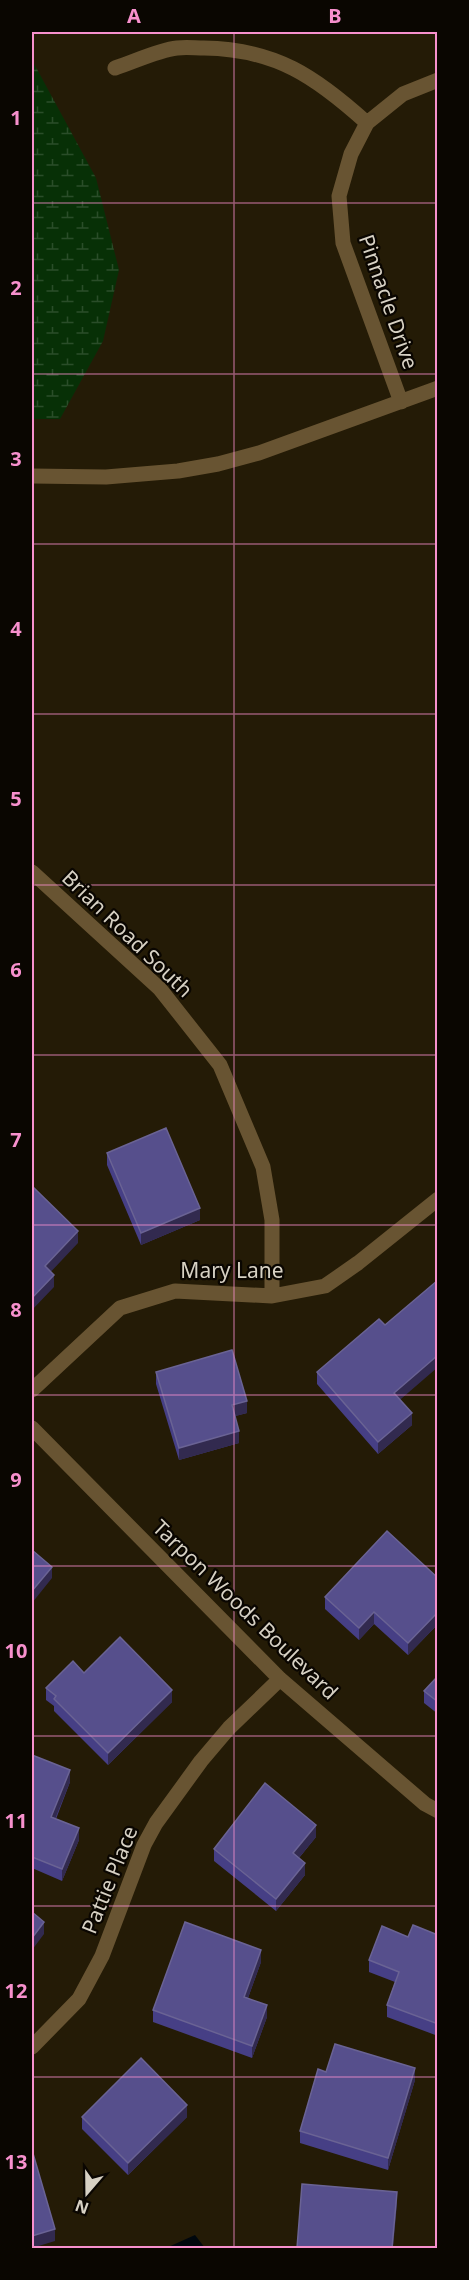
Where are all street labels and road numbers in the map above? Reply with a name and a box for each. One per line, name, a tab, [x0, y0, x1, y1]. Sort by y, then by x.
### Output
street label: Pinnacle Drive	[353, 231, 425, 373]
street label: Brian Road South	[56, 864, 199, 1003]
street label: Mary Lane	[180, 1256, 284, 1284]
street label: Tarpon Woods Boulevard	[147, 1513, 344, 1705]
street label: Pattie Place	[75, 1821, 143, 1938]

